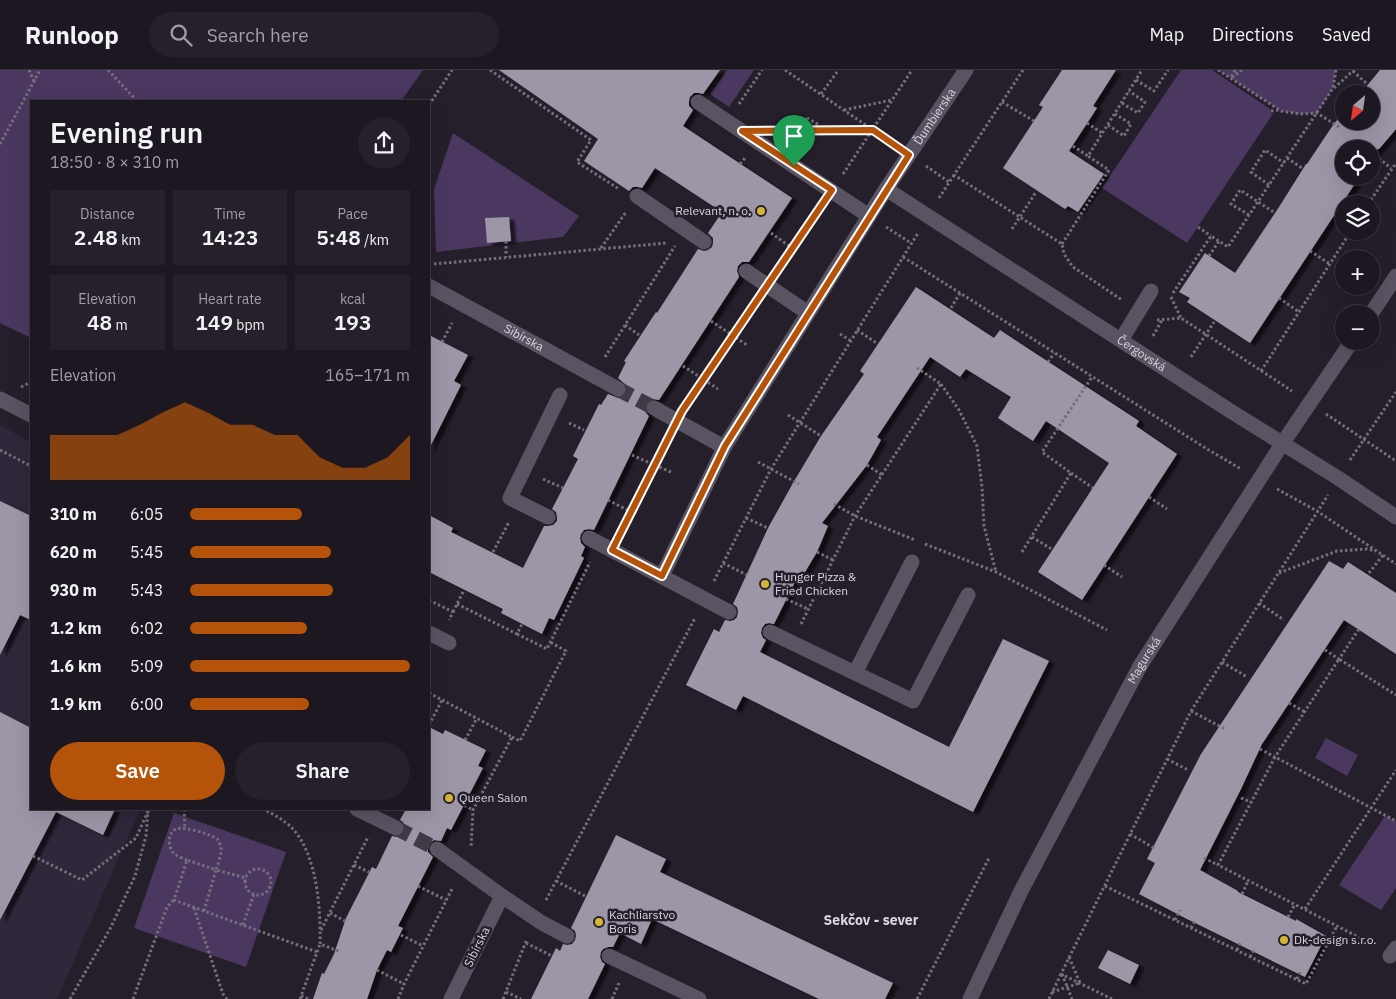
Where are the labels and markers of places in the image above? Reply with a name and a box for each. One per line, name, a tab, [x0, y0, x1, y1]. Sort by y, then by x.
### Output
pin	[773, 115, 815, 166]
place label: Relevant, n. o.	[675, 203, 751, 218]
marker: Relevant, n. o.	[755, 205, 767, 217]
place label: Hunger Pizza & Fried Chicken	[775, 569, 857, 598]
marker: Hunger Pizza & Fried Chicken	[759, 578, 771, 590]
place label: Queen Salon	[459, 790, 527, 805]
marker: Queen Salon	[443, 792, 455, 804]
place label: Kachliarstvo Boris	[609, 907, 676, 936]
marker: Kachliarstvo Boris	[593, 916, 605, 928]
place label: Dk-design s.r.o.	[1294, 932, 1377, 947]
marker: Dk-design s.r.o.	[1278, 934, 1290, 946]

